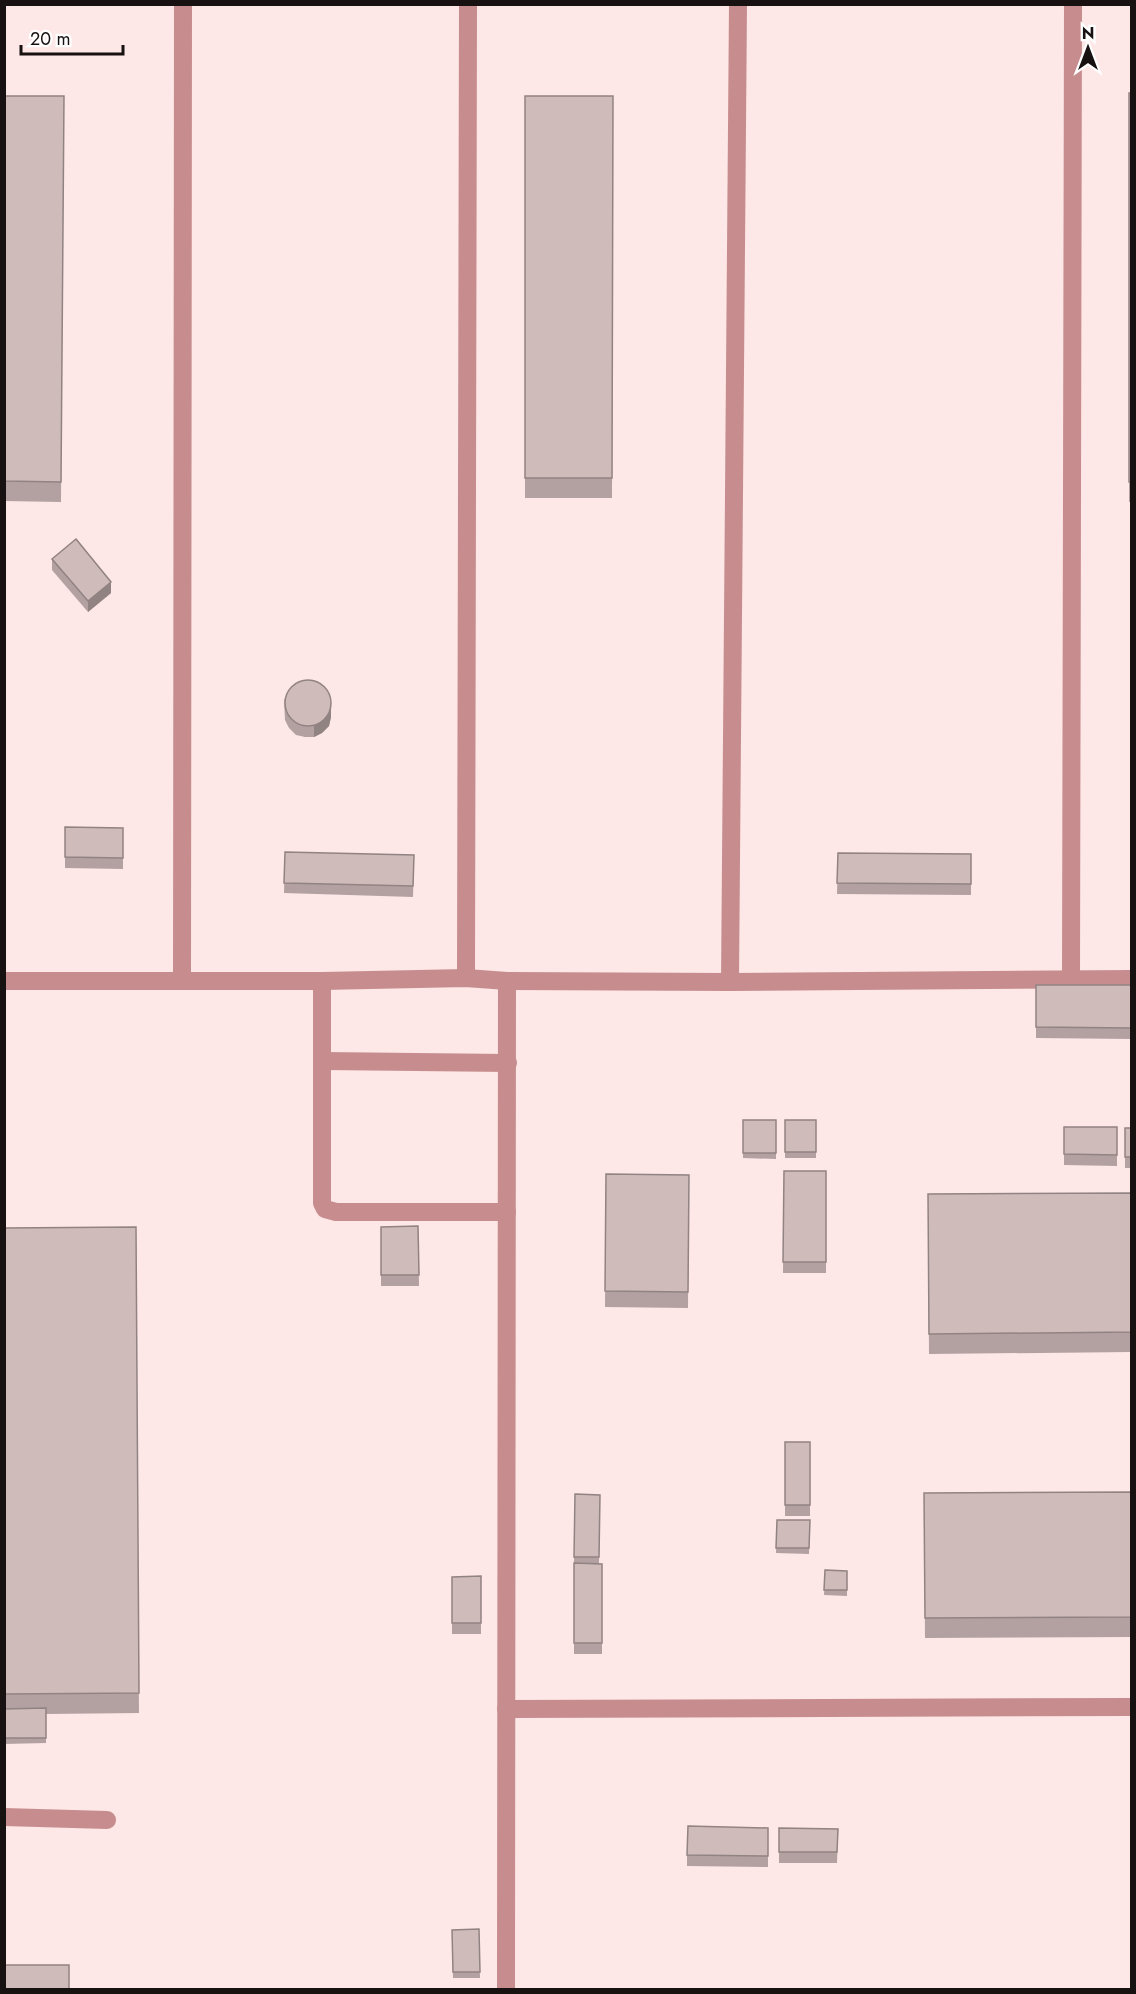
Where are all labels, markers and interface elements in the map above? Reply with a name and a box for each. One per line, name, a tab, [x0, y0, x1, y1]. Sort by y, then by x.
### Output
scale bar	[21, 18, 123, 56]
north arrow	[1058, 18, 1118, 78]
text: N	[1082, 22, 1094, 45]
text: 20 m	[30, 26, 70, 52]

